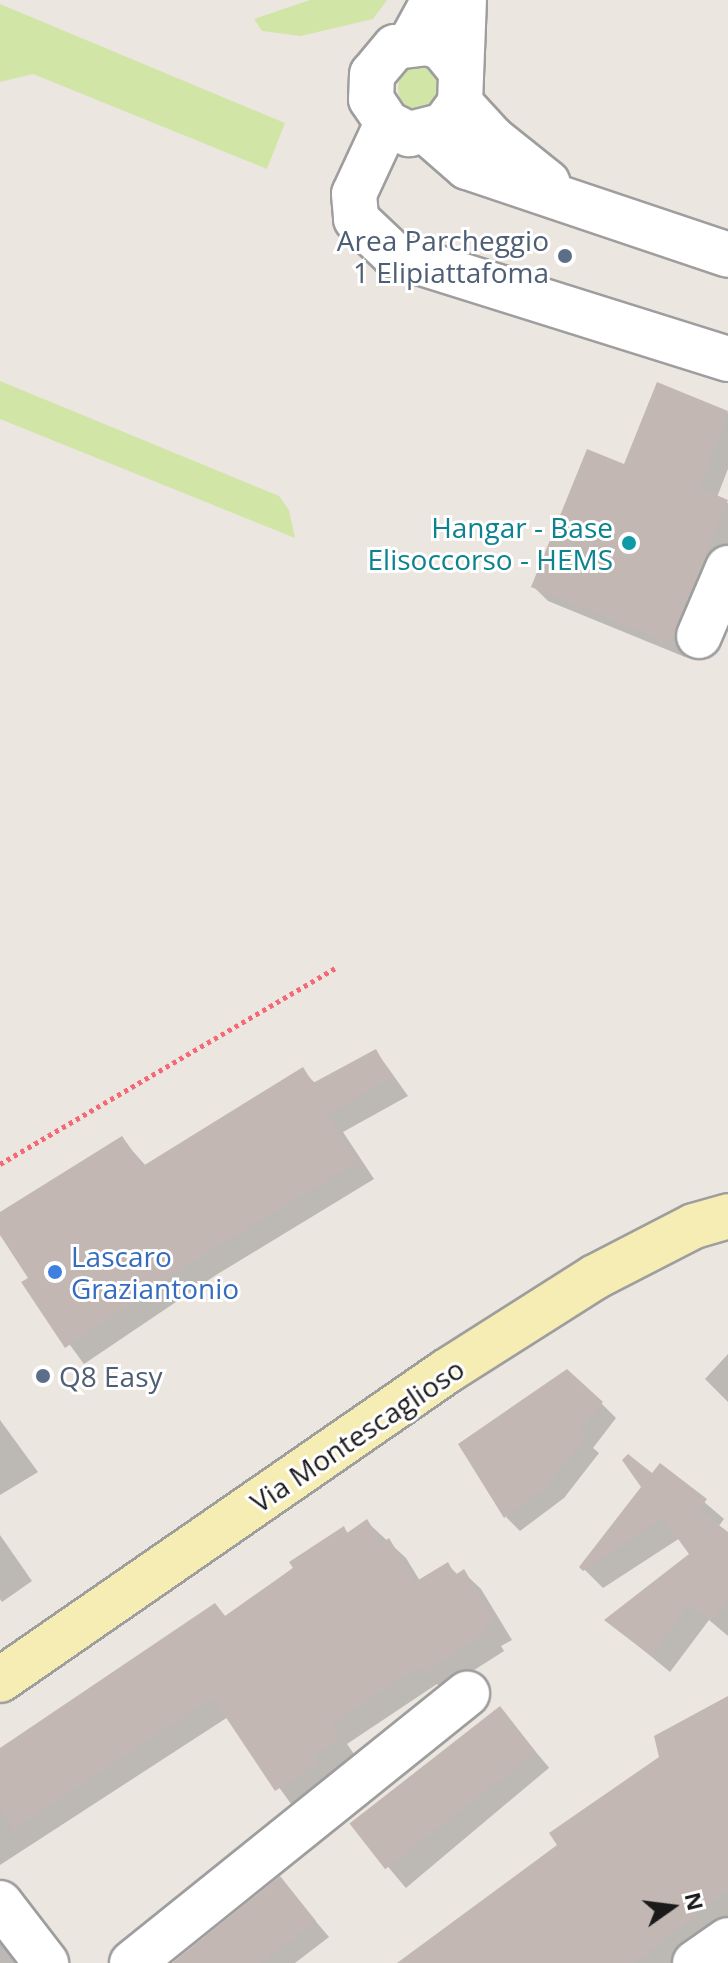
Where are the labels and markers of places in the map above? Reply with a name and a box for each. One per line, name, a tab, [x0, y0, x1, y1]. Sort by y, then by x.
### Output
place label: Area Parcheggio 1 Elipiattafoma	[337, 223, 549, 289]
marker: Area Parcheggio 1 Elipiattafoma	[556, 247, 574, 265]
place label: Hangar - Base Elisoccorso - HEMS	[368, 510, 613, 576]
marker: Hangar - Base Elisoccorso - HEMS	[620, 534, 638, 552]
place label: Lascaro Graziantonio	[71, 1239, 239, 1305]
marker: Lascaro Graziantonio	[46, 1263, 64, 1281]
place label: Q8 Easy	[59, 1359, 163, 1393]
marker: Q8 Easy	[34, 1367, 52, 1385]

